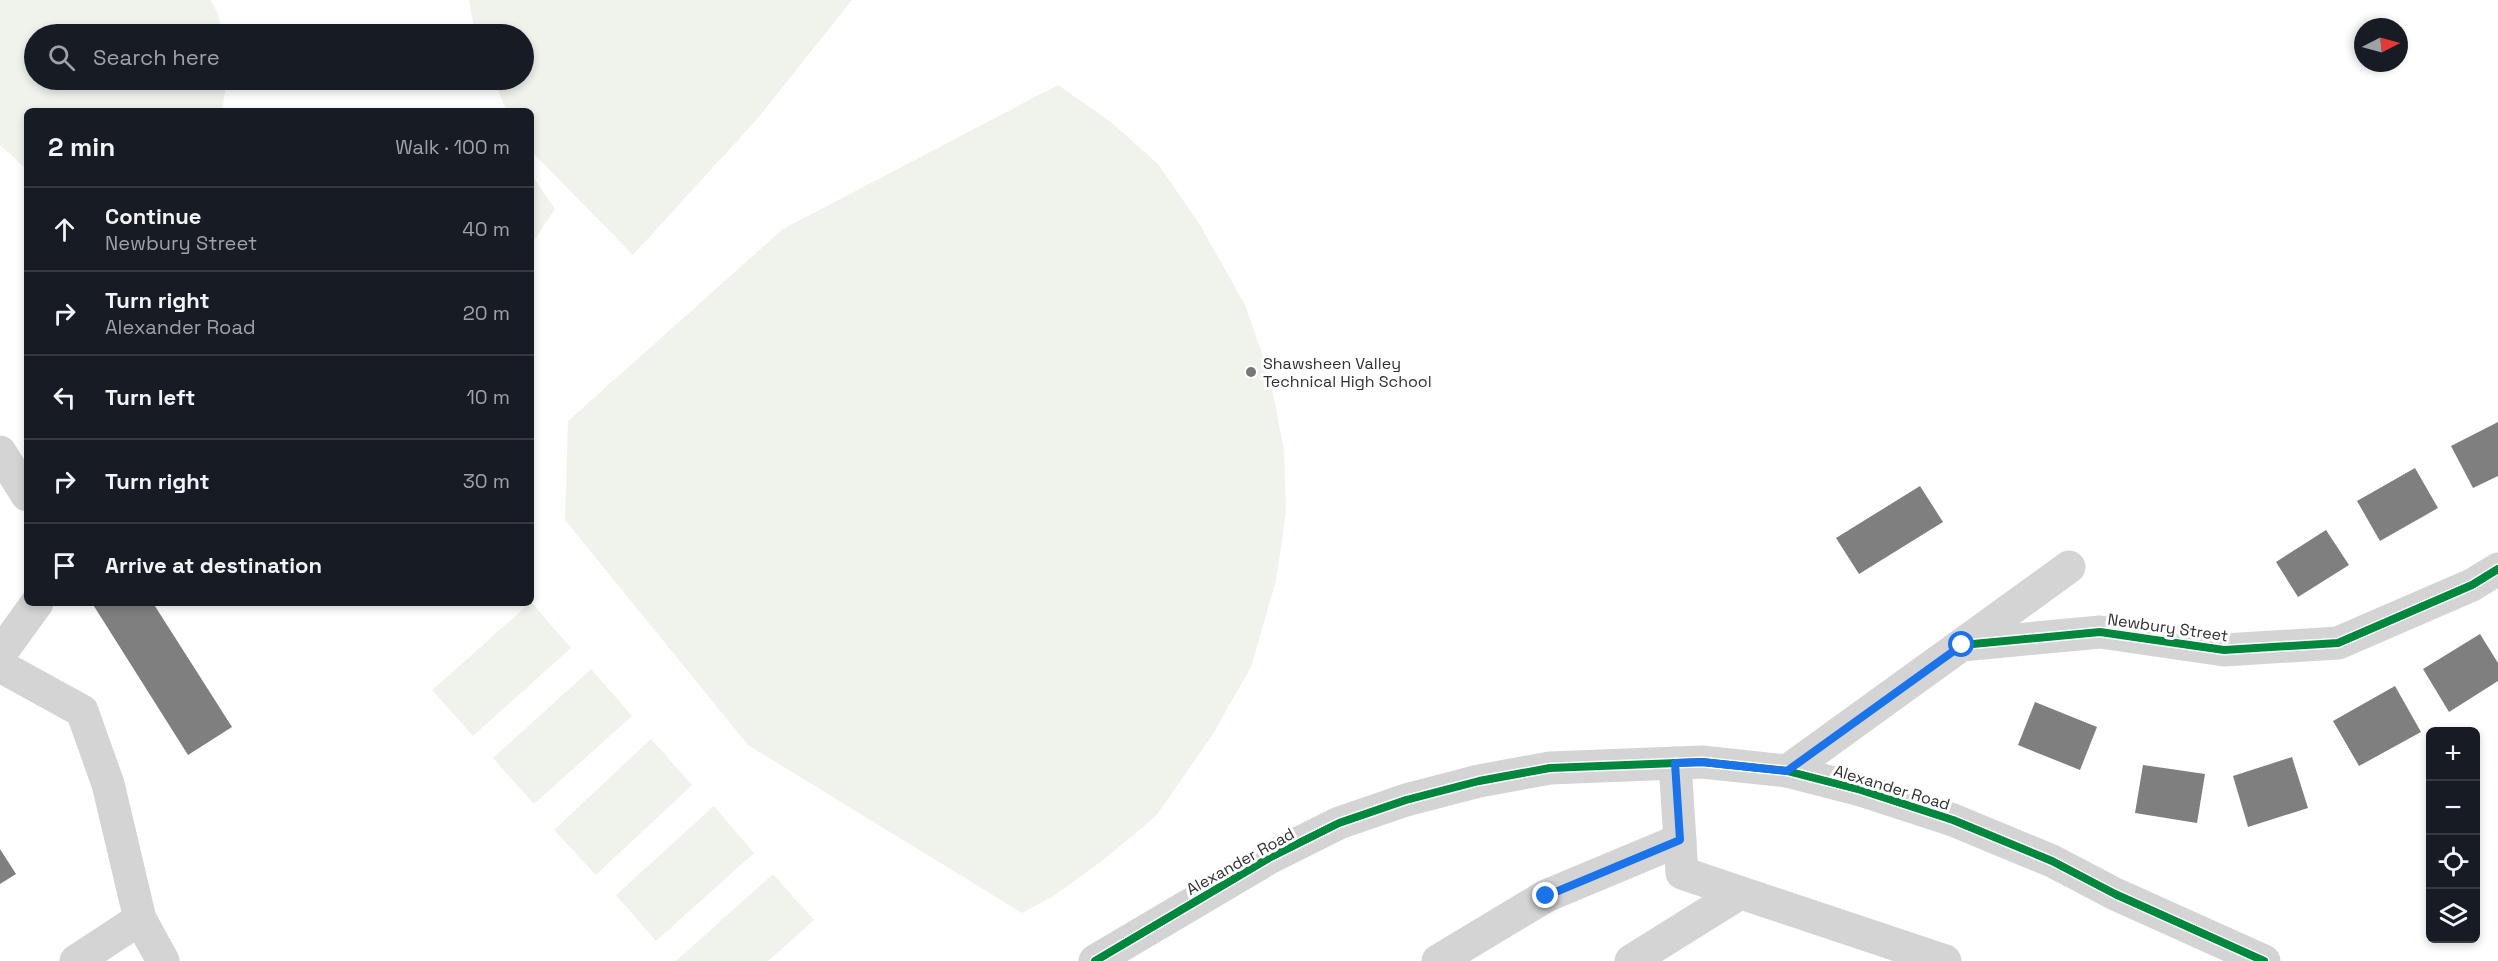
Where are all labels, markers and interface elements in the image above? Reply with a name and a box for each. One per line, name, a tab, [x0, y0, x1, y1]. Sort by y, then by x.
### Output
north arrow	[2354, 18, 2408, 72]
search box	[24, 24, 534, 90]
icon: search	[45, 41, 78, 74]
text: Search here	[93, 43, 220, 71]
text: 2 min	[48, 130, 115, 164]
text: Walk · 100 m	[395, 134, 510, 160]
text: Continue	[105, 202, 201, 230]
icon: ahead	[48, 213, 81, 246]
text: 40 m	[462, 216, 510, 242]
text: Newbury Street	[105, 230, 257, 256]
text: Turn right	[105, 286, 210, 314]
icon: right	[48, 297, 81, 330]
text: 20 m	[463, 300, 510, 326]
text: Alexander Road	[105, 314, 256, 340]
place label: Shawsheen Valley Technical High School	[1263, 353, 1432, 392]
marker: Shawsheen Valley Technical High School	[1244, 365, 1258, 379]
icon: left	[48, 381, 81, 414]
text: Turn left	[105, 383, 195, 411]
text: 10 m	[466, 384, 510, 410]
icon: right	[48, 465, 81, 498]
text: Turn right	[105, 467, 210, 495]
text: 30 m	[463, 468, 510, 494]
icon: arrive	[48, 549, 81, 582]
text: Arrive at destination	[105, 551, 322, 579]
street label: Newbury Street	[2106, 609, 2230, 646]
route start	[1948, 631, 1974, 657]
map controls	[2426, 727, 2480, 943]
button: +	[2426, 727, 2480, 781]
street label: Alexander Road	[1831, 760, 1953, 815]
button: −	[2426, 781, 2480, 835]
street label: Alexander Road	[1182, 823, 1298, 900]
button: locate	[2426, 835, 2480, 889]
route end	[1532, 882, 1558, 908]
button: layers	[2426, 889, 2480, 943]

